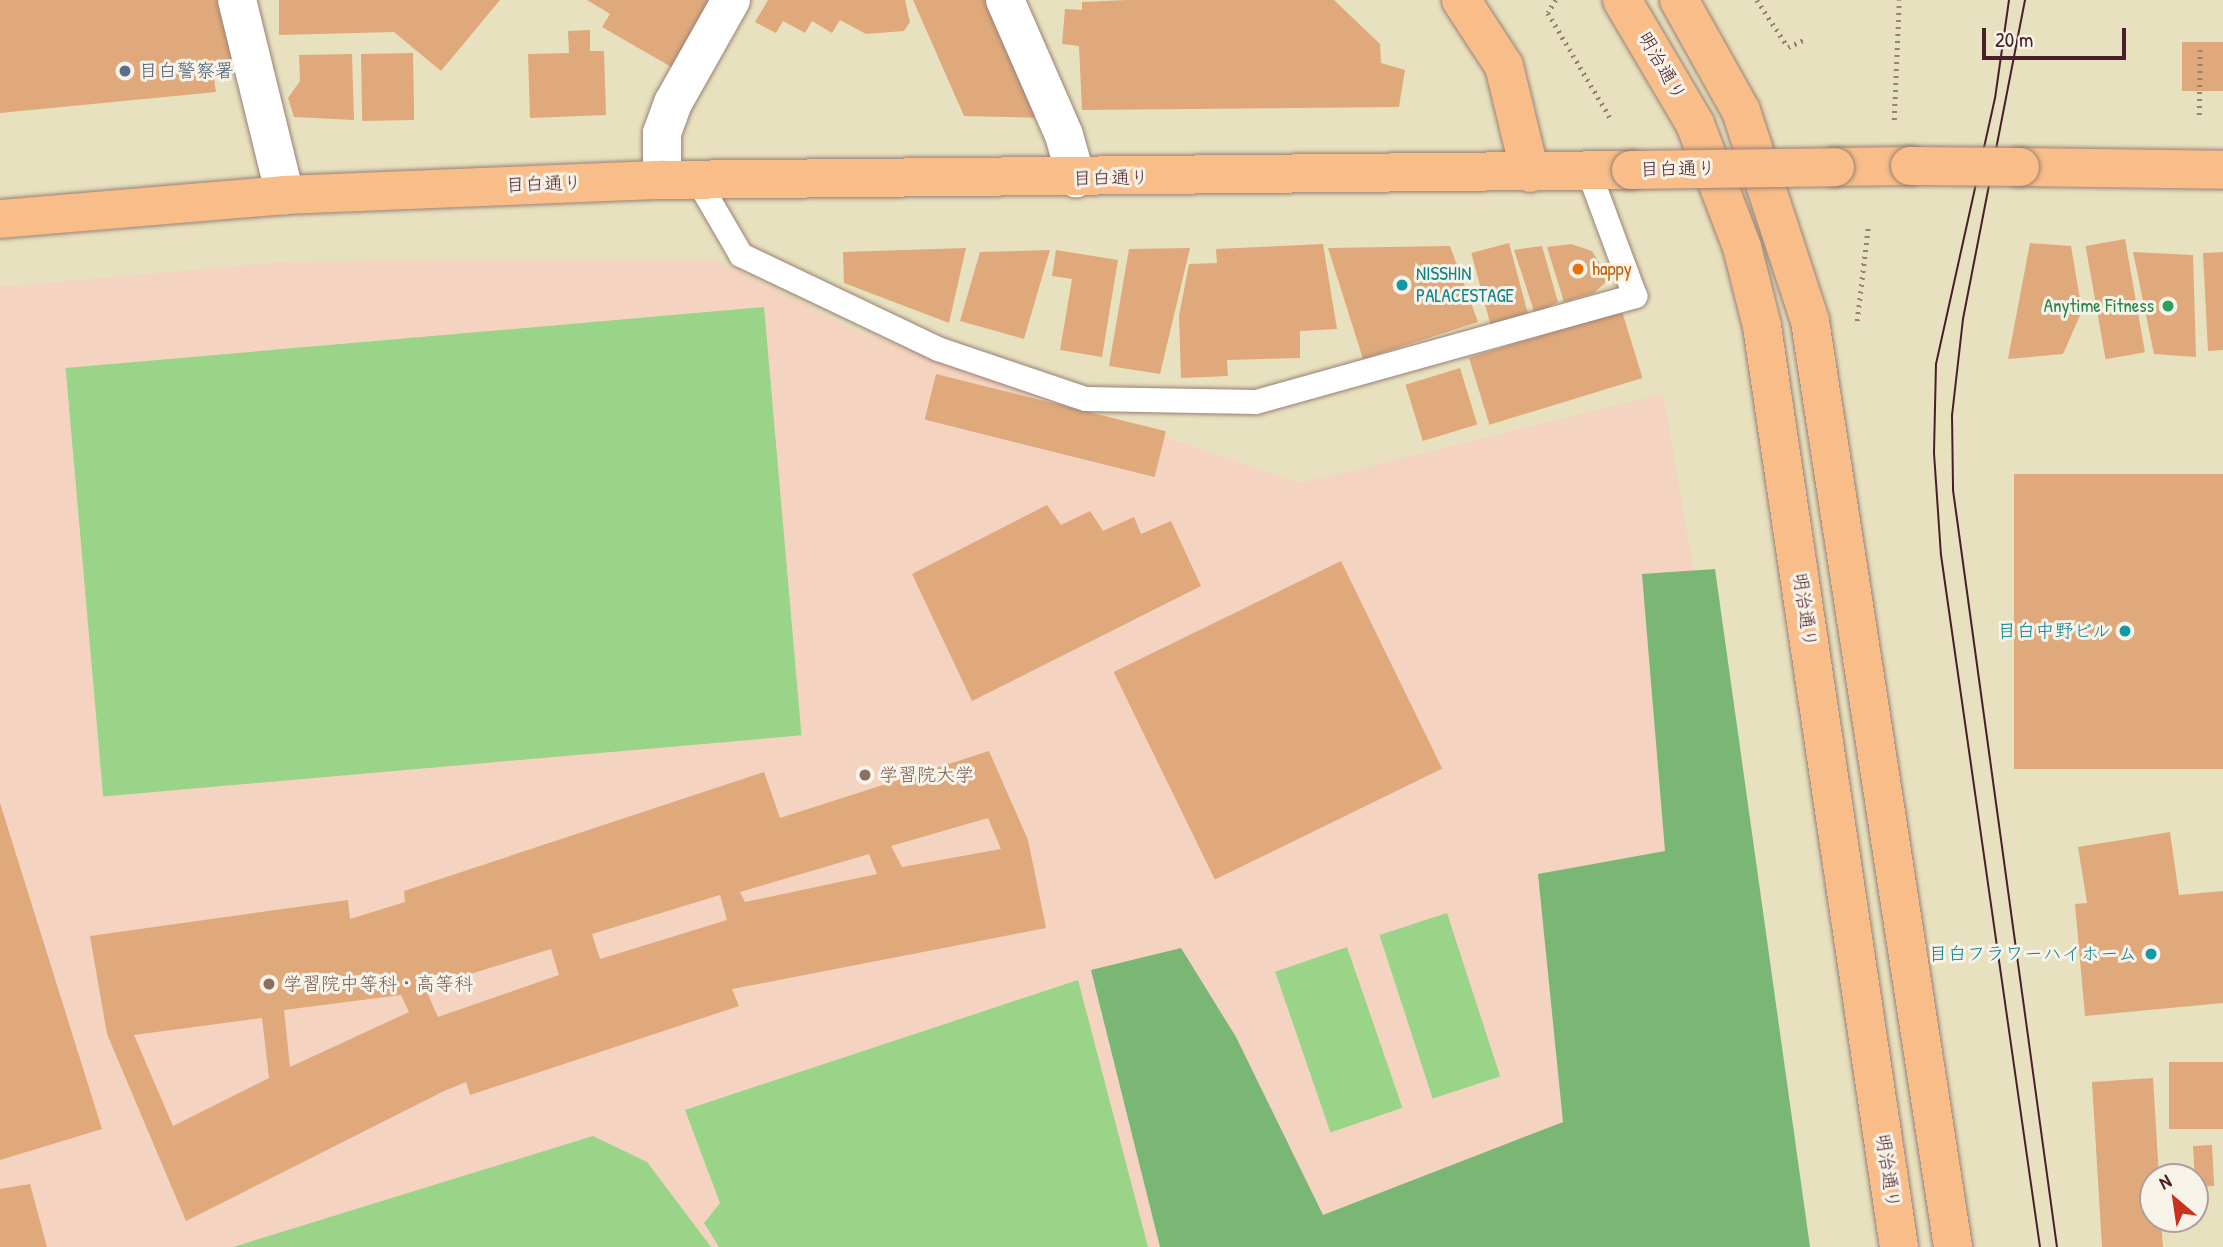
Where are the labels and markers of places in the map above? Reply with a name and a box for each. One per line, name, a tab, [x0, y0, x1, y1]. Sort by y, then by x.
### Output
place label: 目白警察署	[139, 60, 234, 82]
marker: 目白警察署	[117, 63, 133, 79]
place label: happy	[1592, 258, 1632, 280]
marker: happy	[1570, 261, 1586, 277]
place label: NISSHIN PALACESTAGE	[1416, 263, 1514, 307]
marker: NISSHIN PALACESTAGE	[1394, 277, 1410, 293]
place label: Anytime Fitness	[2044, 295, 2154, 317]
marker: Anytime Fitness	[2160, 298, 2176, 314]
place label: 目白中野ビル	[1997, 620, 2111, 642]
marker: 目白中野ビル	[2117, 623, 2133, 639]
place label: 学習院大学	[879, 764, 974, 786]
marker: 学習院大学	[857, 767, 873, 783]
place label: 目白フラワーハイホーム	[1928, 943, 2137, 965]
marker: 目白フラワーハイホーム	[2143, 946, 2159, 962]
place label: 学習院中等科・高等科	[283, 973, 473, 995]
marker: 学習院中等科・高等科	[261, 976, 277, 992]

